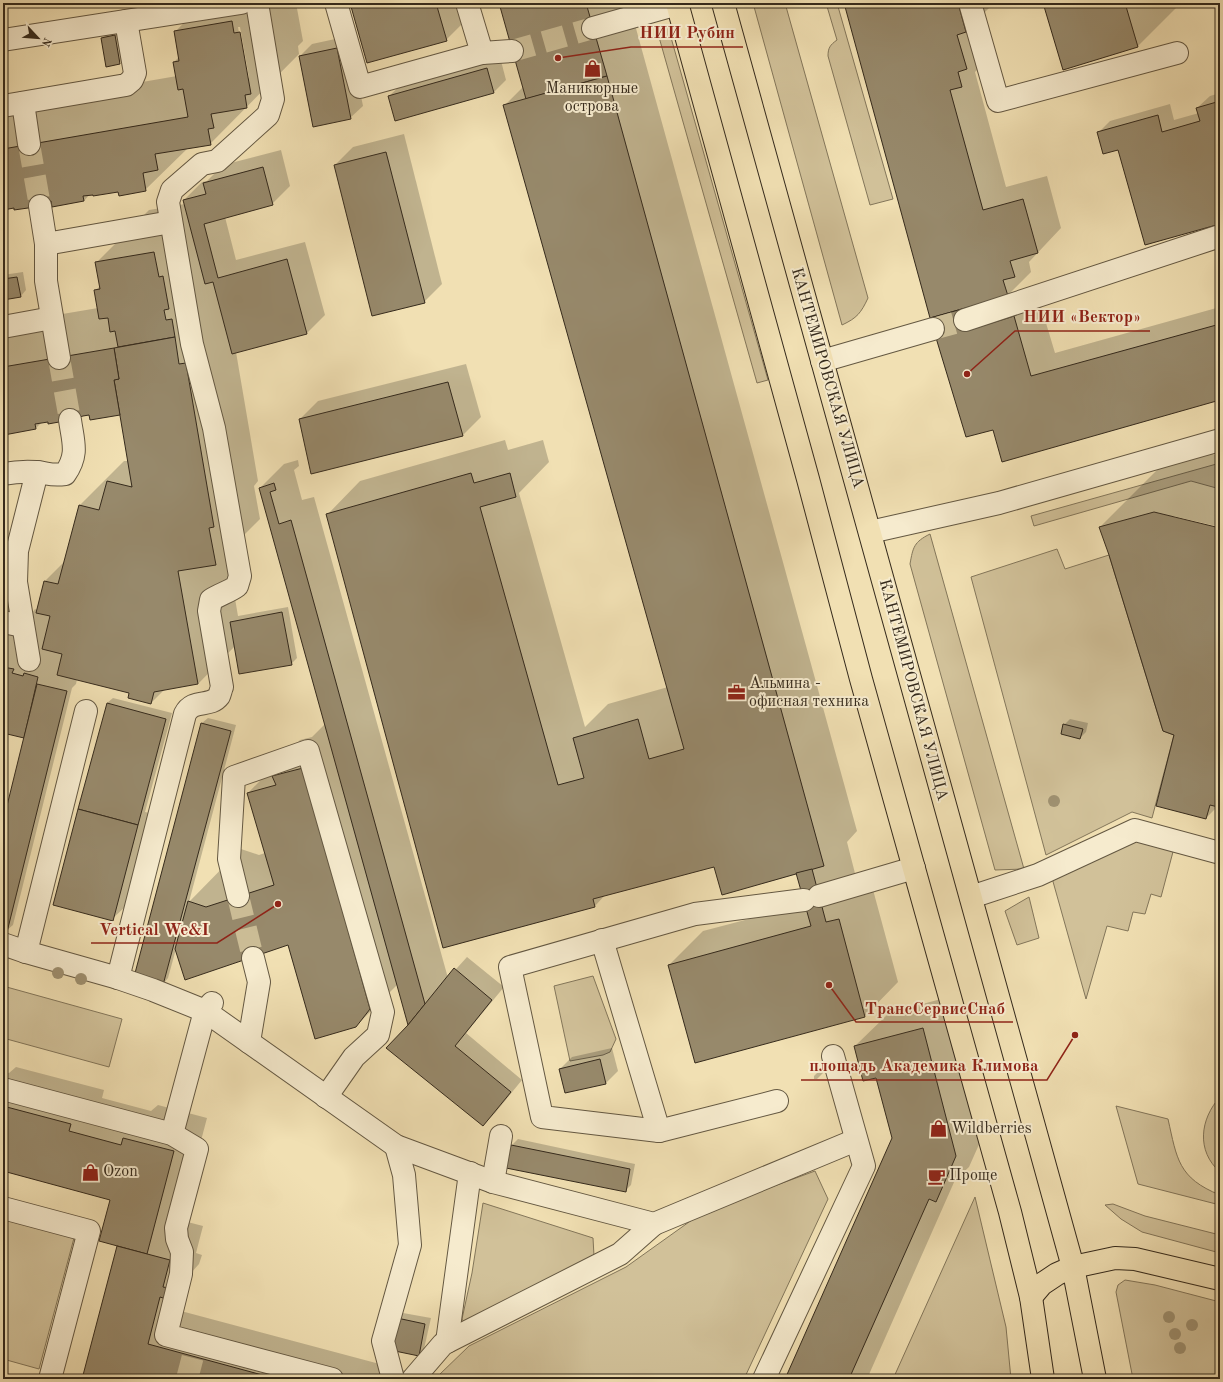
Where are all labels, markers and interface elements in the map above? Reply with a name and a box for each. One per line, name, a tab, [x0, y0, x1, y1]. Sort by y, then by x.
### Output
north arrow	[18, 18, 58, 58]
callout: НИИ Рубин	[631, 18, 743, 47]
text: НИИ Рубин	[639, 25, 735, 42]
text: N	[39, 36, 52, 48]
shop icon: Маникюрные острова	[582, 58, 602, 78]
place label: Маникюрные острова	[546, 81, 638, 115]
street label: КАНТЕМИРОВСКАЯ УЛИЦА	[788, 266, 866, 490]
callout: НИИ «Вектор»	[1015, 302, 1150, 331]
text: НИИ «Вектор»	[1023, 309, 1141, 326]
street label: КАНТЕМИРОВСКАЯ УЛИЦА	[876, 577, 950, 803]
place label: Альмина - офисная техника	[749, 676, 869, 710]
office icon: Альмина - офисная техника	[726, 683, 746, 703]
callout: Vertical We&I	[91, 914, 217, 943]
text: Vertical We&I	[99, 922, 209, 939]
callout: ТрансСервисСнаб	[856, 993, 1013, 1022]
text: ТрансСервисСнаб	[865, 1001, 1005, 1018]
callout: площадь Академика Климова	[801, 1051, 1047, 1080]
text: площадь Академика Климова	[809, 1058, 1039, 1075]
shop icon: Wildberries	[928, 1119, 948, 1139]
place label: Wildberries	[951, 1121, 1032, 1137]
shop icon: Ozon	[80, 1162, 100, 1182]
place label: Ozon	[103, 1164, 138, 1180]
cafe icon: Проще	[926, 1166, 946, 1186]
place label: Проще	[949, 1168, 997, 1184]

